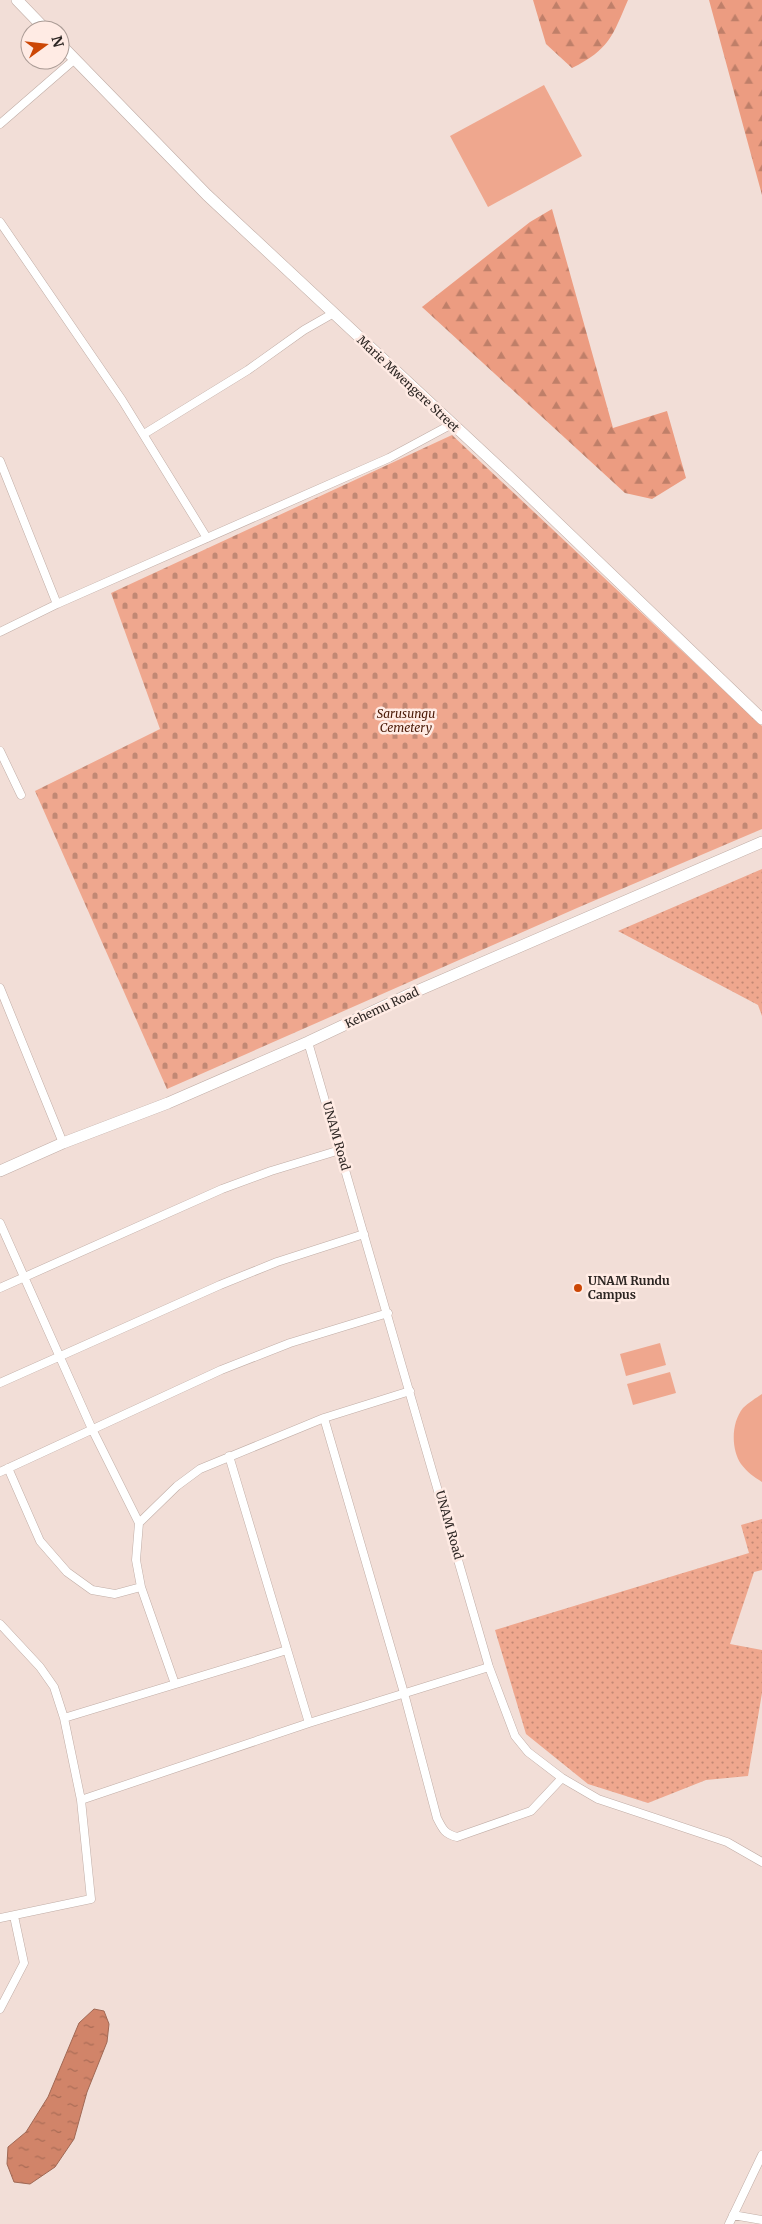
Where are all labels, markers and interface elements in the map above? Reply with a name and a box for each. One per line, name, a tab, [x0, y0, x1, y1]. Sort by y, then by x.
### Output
north arrow	[20, 20, 70, 70]
text: N	[47, 34, 68, 49]
street label: Marie Mwengere Street	[354, 332, 463, 435]
park label: Sarusungu Cemetery	[377, 706, 435, 735]
street label: Kehemu Road	[342, 984, 421, 1031]
street label: UNAM Road	[320, 1100, 353, 1172]
place label: UNAM Rundu Campus	[588, 1273, 670, 1302]
marker: UNAM Rundu Campus	[572, 1282, 584, 1294]
street label: UNAM Road	[433, 1489, 466, 1561]

